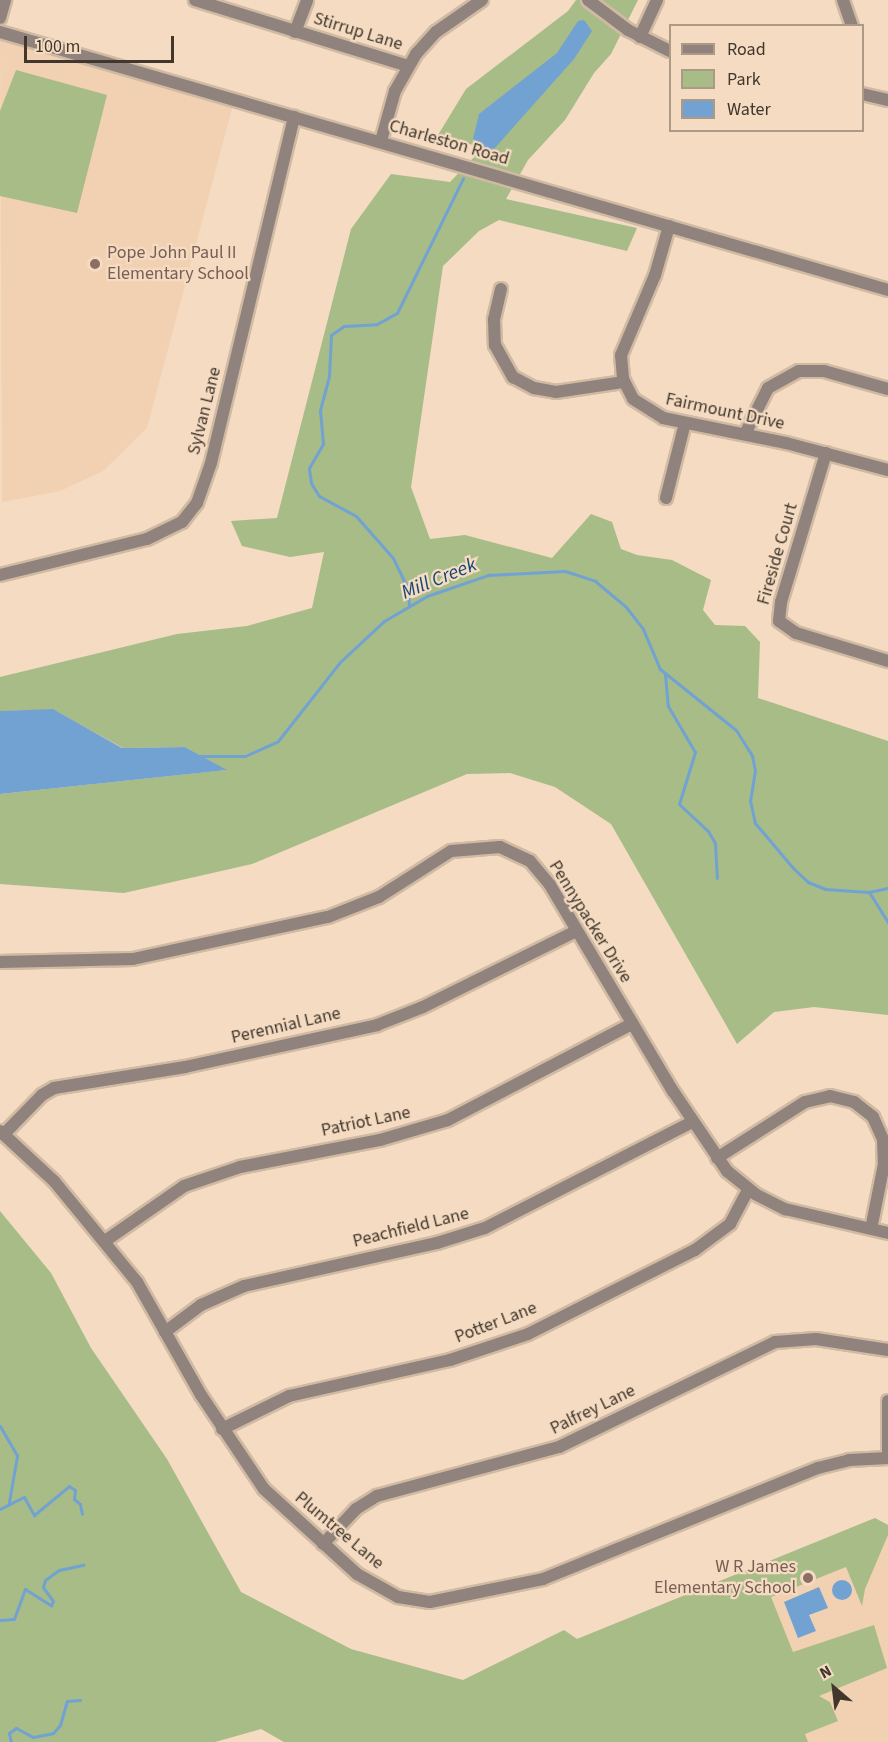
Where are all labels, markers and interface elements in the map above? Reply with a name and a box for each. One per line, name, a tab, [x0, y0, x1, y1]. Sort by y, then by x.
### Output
street label: Stirrup Lane	[311, 8, 405, 56]
scale bar	[27, 24, 177, 62]
legend	[669, 24, 864, 132]
text: 100 m	[35, 34, 80, 59]
text: Road	[727, 37, 766, 62]
text: Park	[727, 67, 761, 92]
text: Water	[727, 97, 771, 122]
street label: Charleston Road	[387, 116, 511, 170]
place label: Pope John Paul II Elementary School	[107, 243, 249, 286]
marker: Pope John Paul II Elementary School	[88, 257, 102, 271]
street label: Sylvan Lane	[184, 365, 226, 457]
street label: Fairmount Drive	[664, 389, 786, 435]
street label: Fireside Court	[753, 501, 803, 607]
water label: Mill Creek	[398, 553, 480, 605]
street label: Pennypacker Drive	[544, 857, 636, 987]
street label: Perennial Lane	[229, 1003, 343, 1049]
street label: Patriot Lane	[319, 1102, 413, 1142]
street label: Peachfield Lane	[351, 1203, 471, 1253]
street label: Potter Lane	[452, 1297, 540, 1349]
street label: Palfrey Lane	[547, 1380, 639, 1440]
street label: Plumtree Lane	[290, 1487, 388, 1575]
place label: W R James Elementary School	[654, 1557, 796, 1600]
marker: W R James Elementary School	[801, 1571, 815, 1585]
north arrow	[804, 1658, 864, 1718]
text: N	[816, 1660, 835, 1684]

